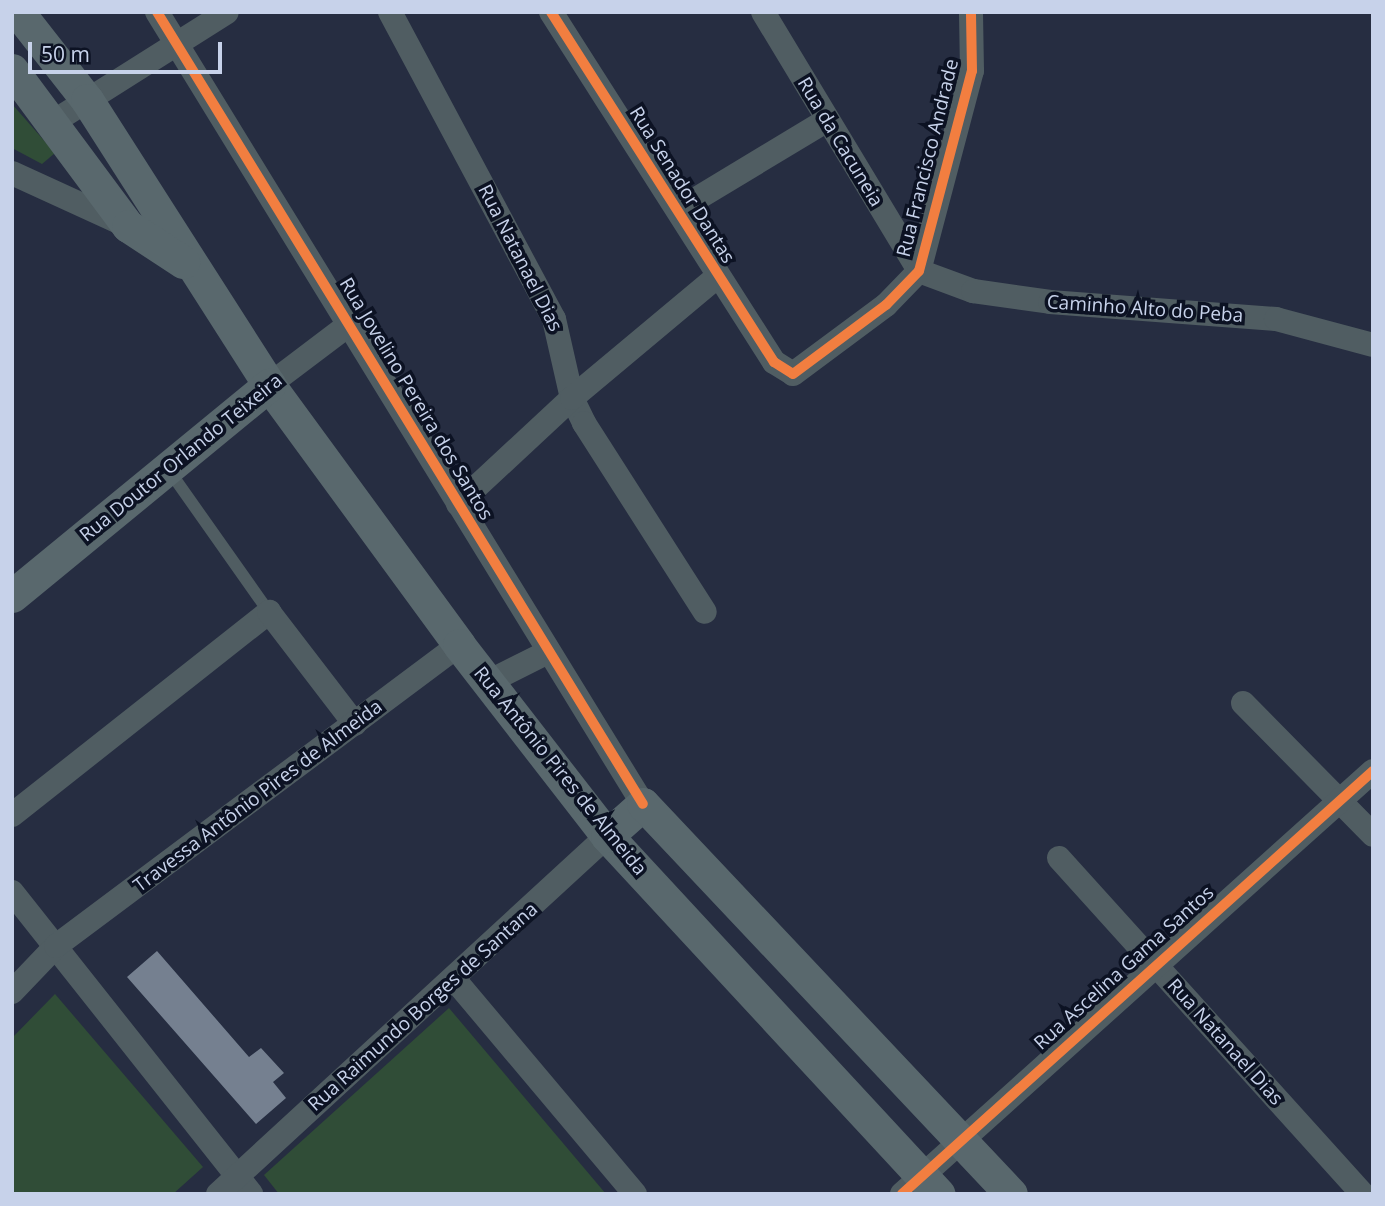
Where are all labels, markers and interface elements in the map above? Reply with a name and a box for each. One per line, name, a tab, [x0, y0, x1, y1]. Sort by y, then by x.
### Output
scale bar	[32, 28, 226, 72]
text: 50 m	[41, 40, 90, 68]
street label: Rua Francisco Andrade	[892, 57, 964, 259]
street label: Rua da Cacuneia	[792, 73, 888, 211]
street label: Rua Senador Dantas	[625, 103, 739, 267]
street label: Rua Natanael Dias	[473, 181, 567, 335]
street label: Rua Jovelino Pereira dos Santos	[334, 274, 498, 524]
street label: Caminho Alto do Peba	[1046, 291, 1244, 327]
street label: Rua Doutor Orlando Teixeira	[75, 369, 287, 547]
street label: Rua Antônio Pires de Almeida	[469, 662, 651, 880]
street label: Travessa Antônio Pires de Almeida	[129, 695, 387, 897]
street label: Rua Ascelina Gama Santos	[1030, 881, 1218, 1055]
street label: Rua Raimundo Borges de Santana	[304, 898, 542, 1116]
street label: Rua Natanael Dias	[1162, 974, 1288, 1110]

